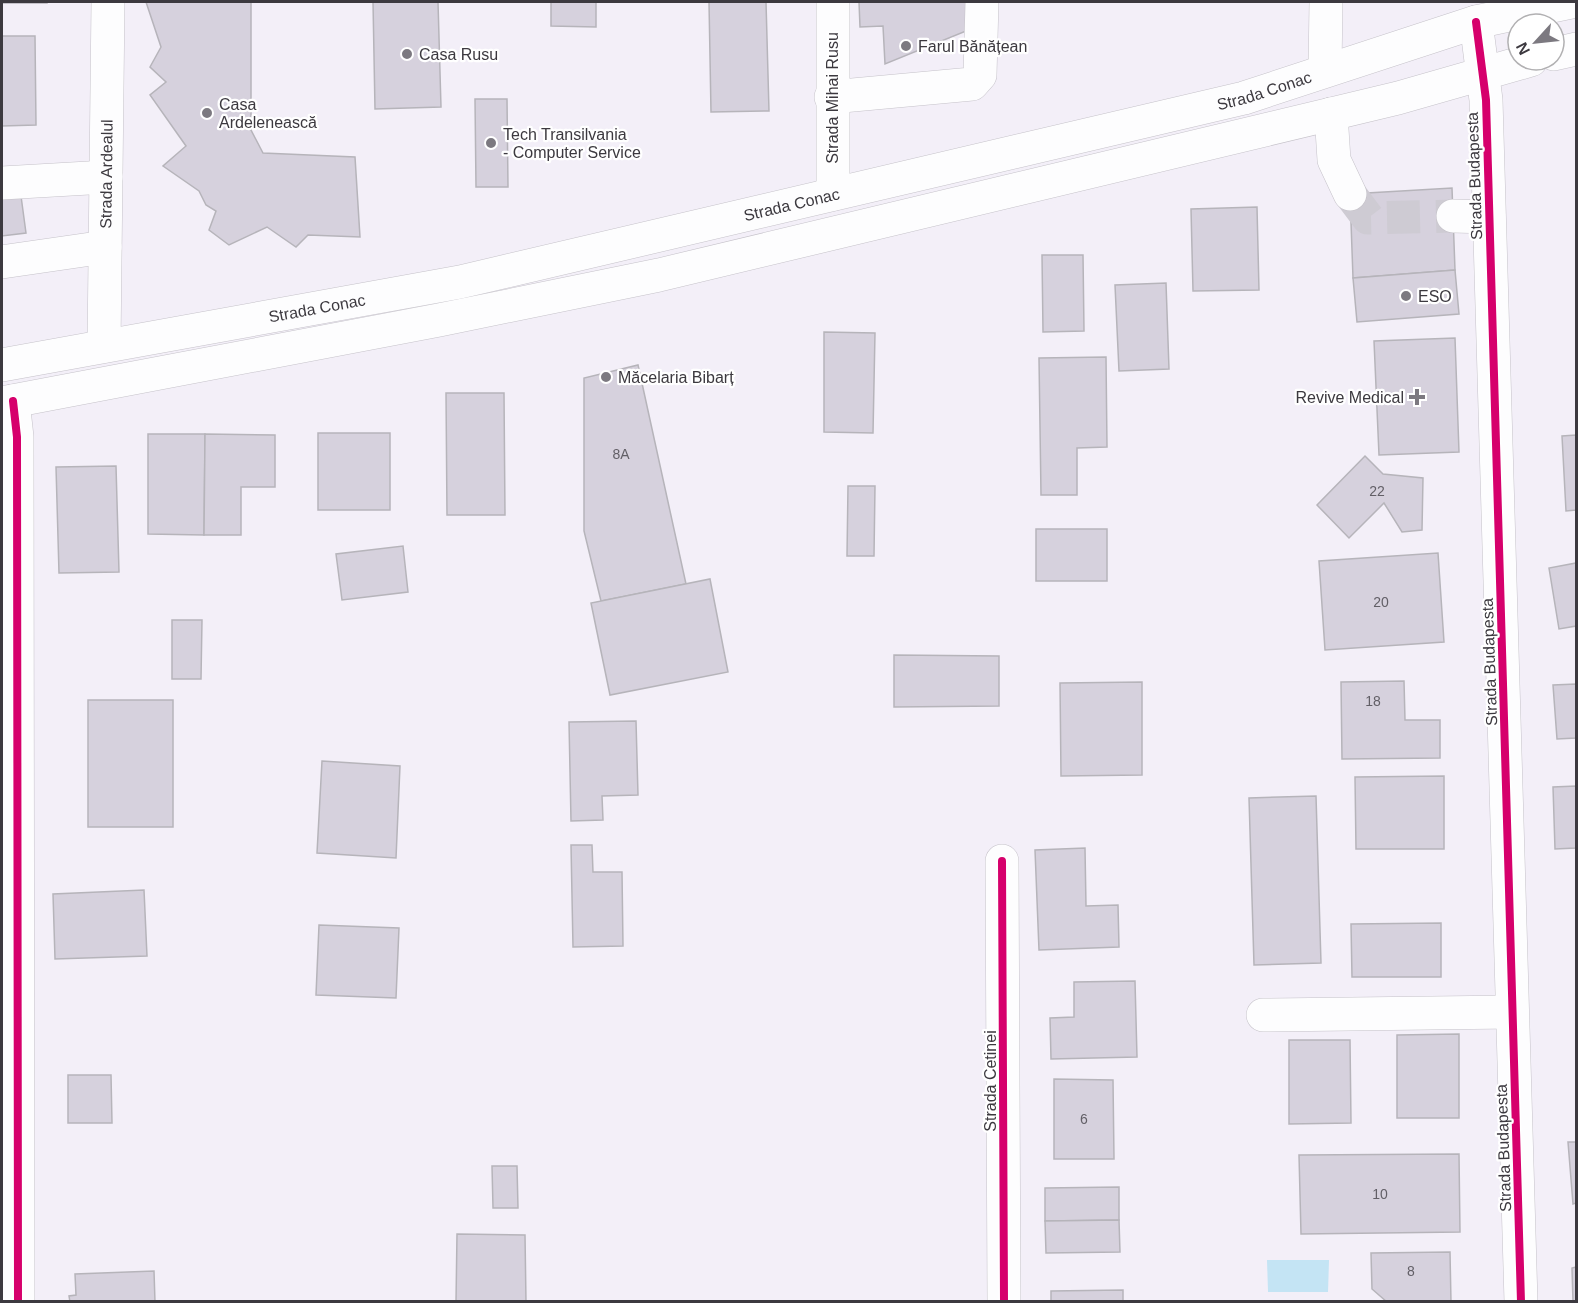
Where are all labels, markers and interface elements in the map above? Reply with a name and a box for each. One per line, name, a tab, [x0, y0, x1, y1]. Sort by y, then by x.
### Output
north arrow	[1506, 12, 1566, 72]
street label: Strada Mihai Rusu	[824, 32, 841, 164]
place label: Farul Bănățean	[918, 38, 1027, 55]
marker: Farul Bănățean	[899, 39, 913, 53]
text: N	[1513, 40, 1533, 58]
place label: Casa Rusu	[419, 46, 498, 63]
marker: Casa Rusu	[400, 47, 414, 61]
street label: Strada Conac	[1215, 69, 1314, 113]
place label: Casa Ardelenească	[219, 96, 317, 131]
marker: Casa Ardelenească	[200, 106, 214, 120]
street label: Strada Budapesta	[1464, 112, 1485, 240]
street label: Strada Ardealul	[97, 119, 116, 229]
place label: Tech Transilvania - Computer Service	[503, 126, 641, 161]
marker: Tech Transilvania - Computer Service	[484, 136, 498, 150]
street label: Strada Conac	[742, 185, 841, 224]
place label: ESO	[1418, 288, 1452, 305]
marker: ESO	[1399, 289, 1413, 303]
street label: Strada Conac	[267, 291, 367, 326]
place label: Măcelaria Bibarț	[618, 369, 734, 386]
marker: Măcelaria Bibarț	[599, 370, 613, 384]
marker: Revive Medical	[1408, 388, 1426, 406]
place label: Revive Medical	[1296, 389, 1404, 406]
house number: 8A	[612, 446, 630, 462]
house number: 22	[1369, 483, 1385, 499]
house number: 20	[1373, 594, 1389, 610]
street label: Strada Budapesta	[1479, 598, 1500, 726]
house number: 18	[1365, 693, 1381, 709]
street label: Strada Cetinei	[982, 1030, 999, 1132]
street label: Strada Budapesta	[1493, 1084, 1514, 1212]
house number: 6	[1080, 1111, 1088, 1127]
house number: 10	[1372, 1186, 1388, 1202]
house number: 8	[1407, 1263, 1415, 1279]

